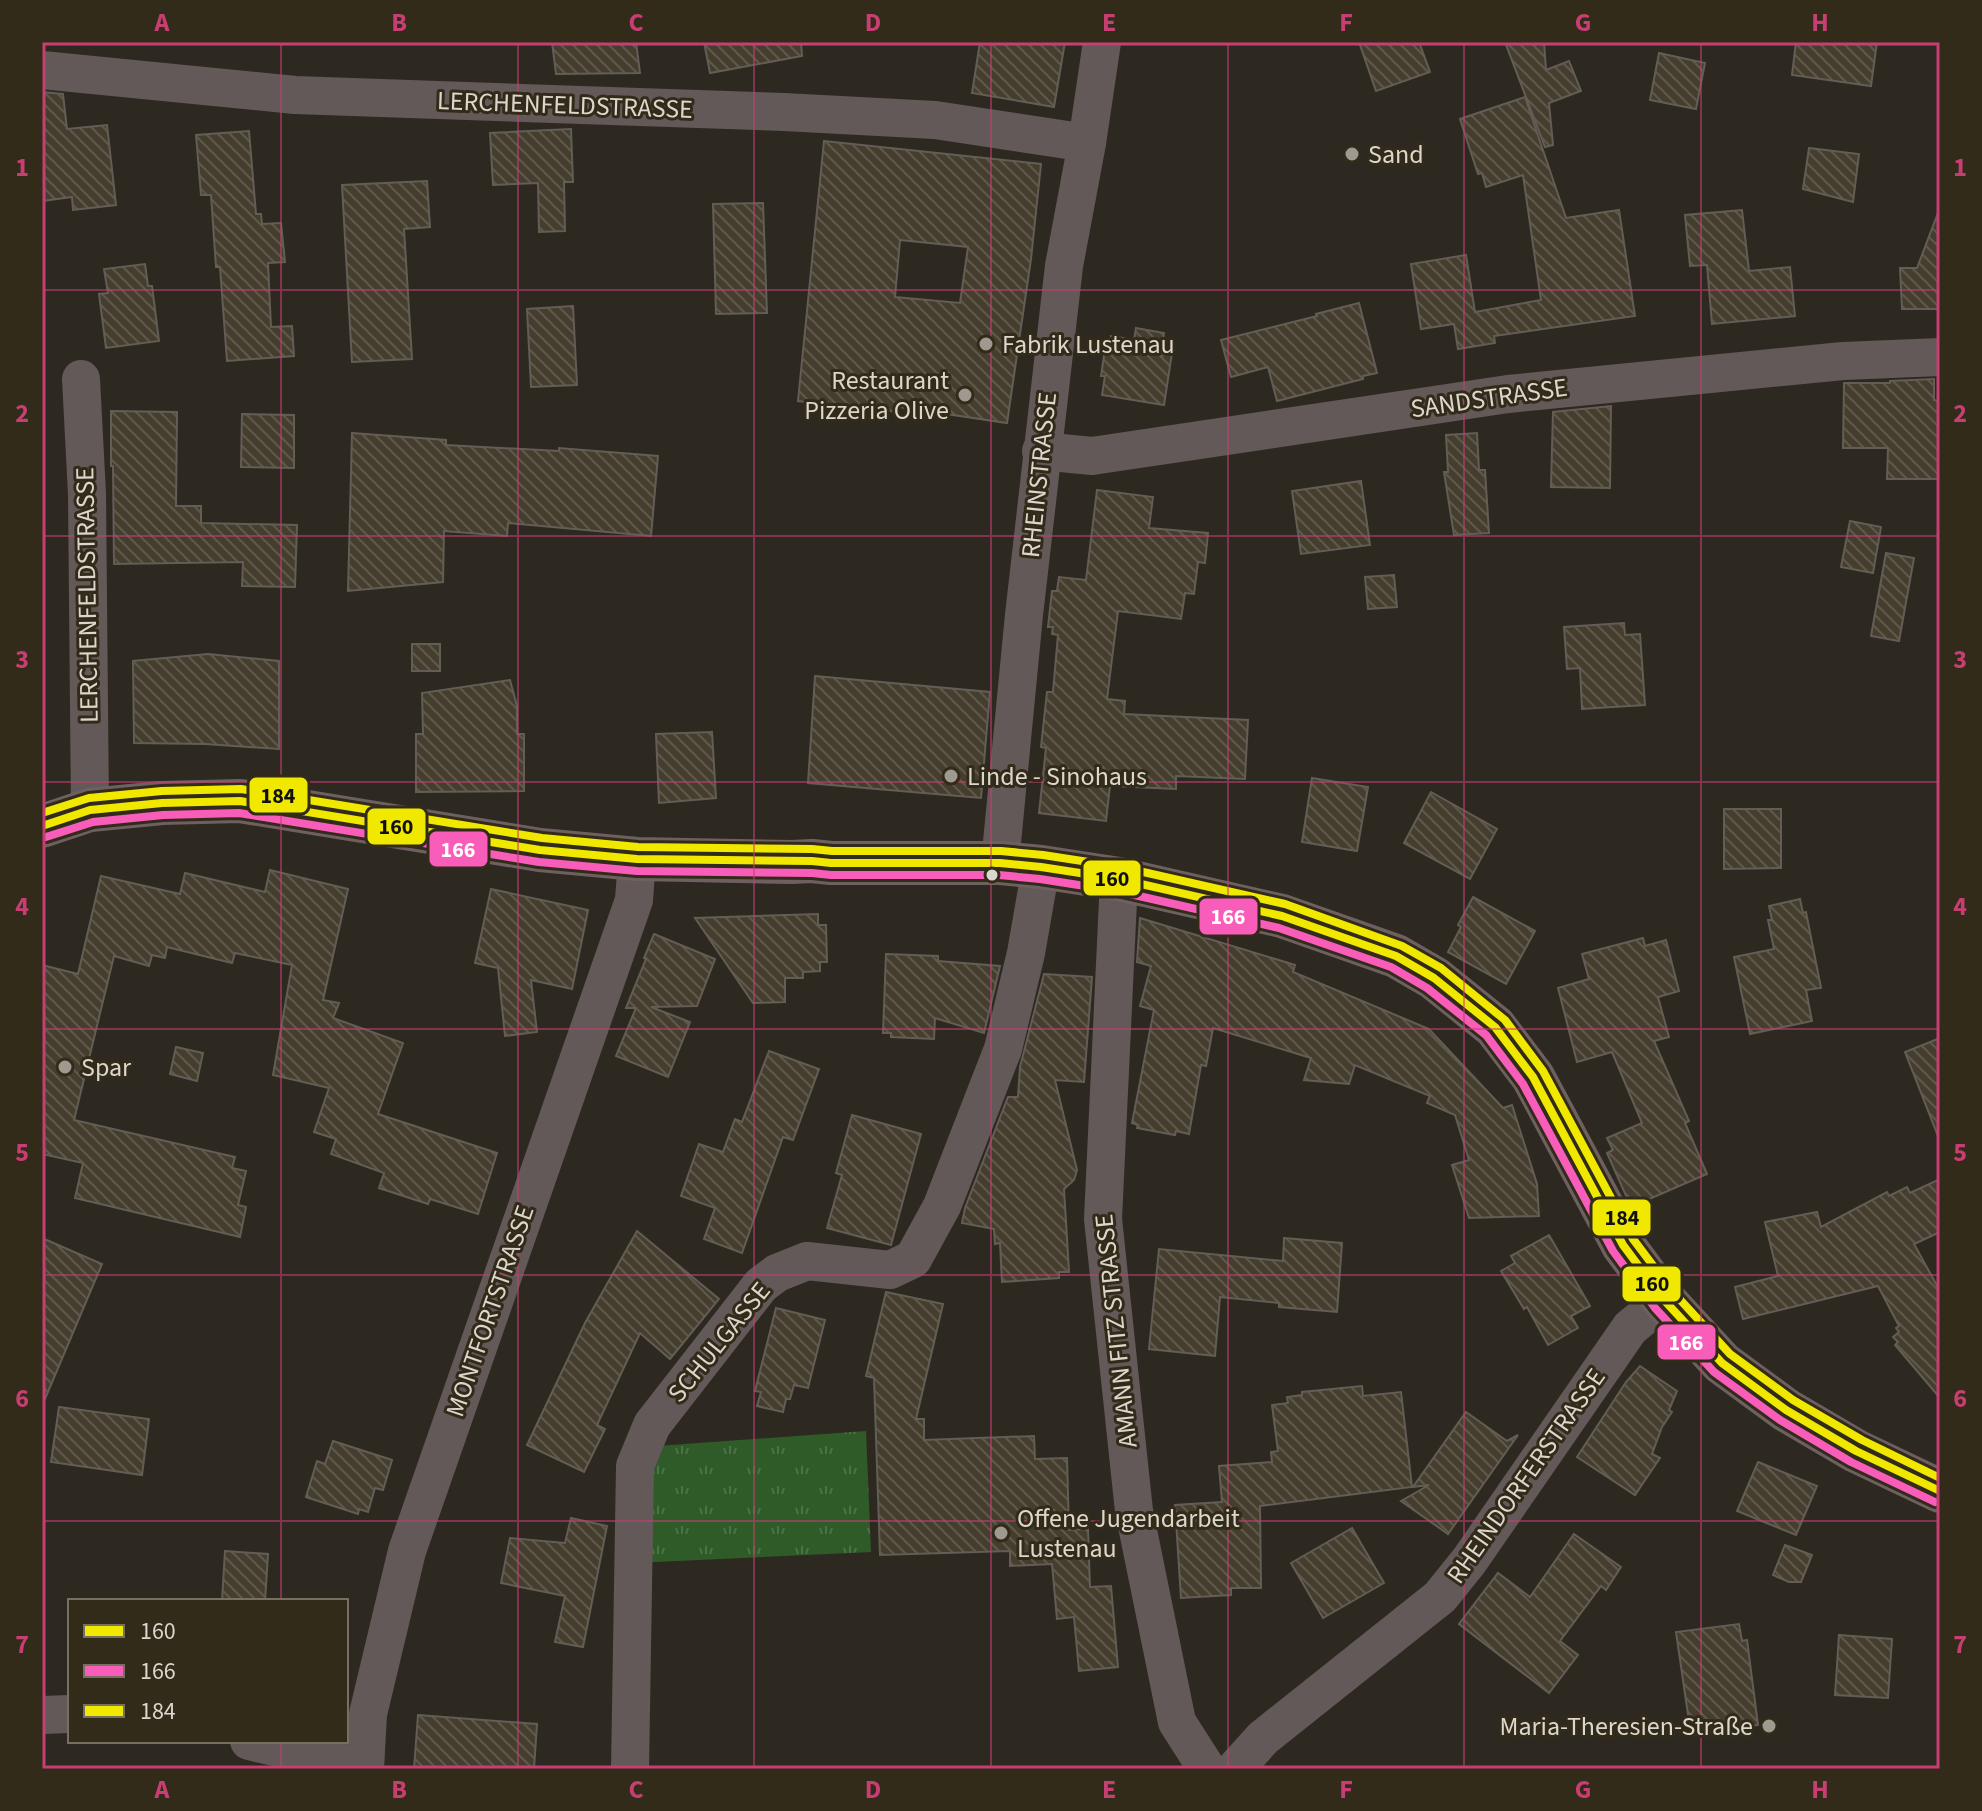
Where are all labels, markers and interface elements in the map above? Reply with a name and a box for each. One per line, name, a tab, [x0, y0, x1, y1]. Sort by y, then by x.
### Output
text: A	[154, 4, 171, 41]
text: B	[391, 4, 407, 41]
text: C	[628, 4, 644, 41]
text: D	[865, 4, 881, 41]
text: E	[1102, 4, 1116, 41]
text: F	[1339, 4, 1353, 41]
text: G	[1575, 4, 1591, 41]
text: H	[1811, 4, 1829, 41]
street label: LERCHENFELDSTRASSE	[437, 82, 693, 128]
place label: Sand	[1368, 136, 1424, 173]
marker: Sand	[1343, 145, 1361, 163]
text: 1	[15, 149, 29, 186]
text: 1	[1953, 149, 1967, 186]
place label: Fabrik Lustenau	[1002, 326, 1175, 363]
marker: Fabrik Lustenau	[977, 335, 995, 353]
place label: Restaurant Pizzeria Olive	[804, 362, 949, 429]
street label: SANDSTRASSE	[1408, 369, 1570, 427]
marker: Restaurant Pizzeria Olive	[956, 386, 974, 404]
street label: RHEINSTRASSE	[1012, 390, 1066, 560]
text: 2	[15, 395, 29, 432]
text: 2	[1953, 395, 1967, 432]
street label: LERCHENFELDSTRASSE	[66, 467, 108, 723]
text: 3	[15, 641, 29, 678]
text: 3	[1953, 641, 1967, 678]
place label: Linde - Sinohaus	[967, 758, 1147, 795]
marker: Linde - Sinohaus	[942, 767, 960, 785]
line badge: 184	[248, 776, 309, 814]
text: 184	[261, 780, 296, 812]
line badge: 160	[366, 807, 427, 846]
text: 160	[379, 811, 413, 843]
line badge: 166	[428, 830, 489, 868]
text: 166	[441, 834, 475, 866]
line badge: 160	[1082, 859, 1142, 897]
text: 160	[1095, 863, 1129, 895]
unlabelled marker	[984, 867, 1000, 883]
text: 4	[15, 888, 29, 925]
text: 4	[1953, 888, 1967, 925]
line badge: 166	[1198, 897, 1259, 936]
text: 166	[1211, 901, 1245, 933]
place label: Spar	[81, 1049, 132, 1086]
marker: Spar	[56, 1058, 74, 1076]
text: 5	[15, 1134, 29, 1171]
text: 5	[1953, 1134, 1967, 1171]
line badge: 184	[1591, 1198, 1652, 1237]
street label: MONTFORTSTRASSE	[436, 1200, 544, 1422]
text: 184	[1605, 1202, 1640, 1234]
street label: AMANN FITZ STRASSE	[1085, 1212, 1147, 1450]
line badge: 160	[1621, 1265, 1682, 1303]
text: 160	[1635, 1268, 1669, 1300]
street label: SCHULGASSE	[659, 1274, 779, 1410]
line badge: 166	[1656, 1323, 1717, 1361]
text: 166	[1669, 1327, 1703, 1359]
street label: RHEINDORFERSTRASSE	[1438, 1361, 1614, 1591]
text: 6	[15, 1380, 29, 1417]
text: 6	[1953, 1380, 1967, 1417]
place label: Offene Jugendarbeit Lustenau	[1017, 1500, 1240, 1567]
marker: Offene Jugendarbeit Lustenau	[992, 1524, 1010, 1542]
legend	[68, 1599, 348, 1743]
text: 160	[140, 1614, 176, 1649]
text: 7	[15, 1626, 29, 1663]
text: 7	[1953, 1626, 1967, 1663]
text: 166	[140, 1654, 176, 1689]
text: 184	[140, 1694, 176, 1729]
place label: Maria-Theresien-Straße	[1500, 1708, 1753, 1745]
marker: Maria-Theresien-Straße	[1760, 1717, 1778, 1735]
text: A	[154, 1771, 171, 1808]
text: B	[391, 1771, 407, 1808]
text: C	[628, 1771, 644, 1808]
text: D	[865, 1771, 881, 1808]
text: E	[1102, 1771, 1116, 1808]
text: F	[1339, 1771, 1353, 1808]
text: G	[1575, 1771, 1591, 1808]
text: H	[1811, 1771, 1829, 1808]

